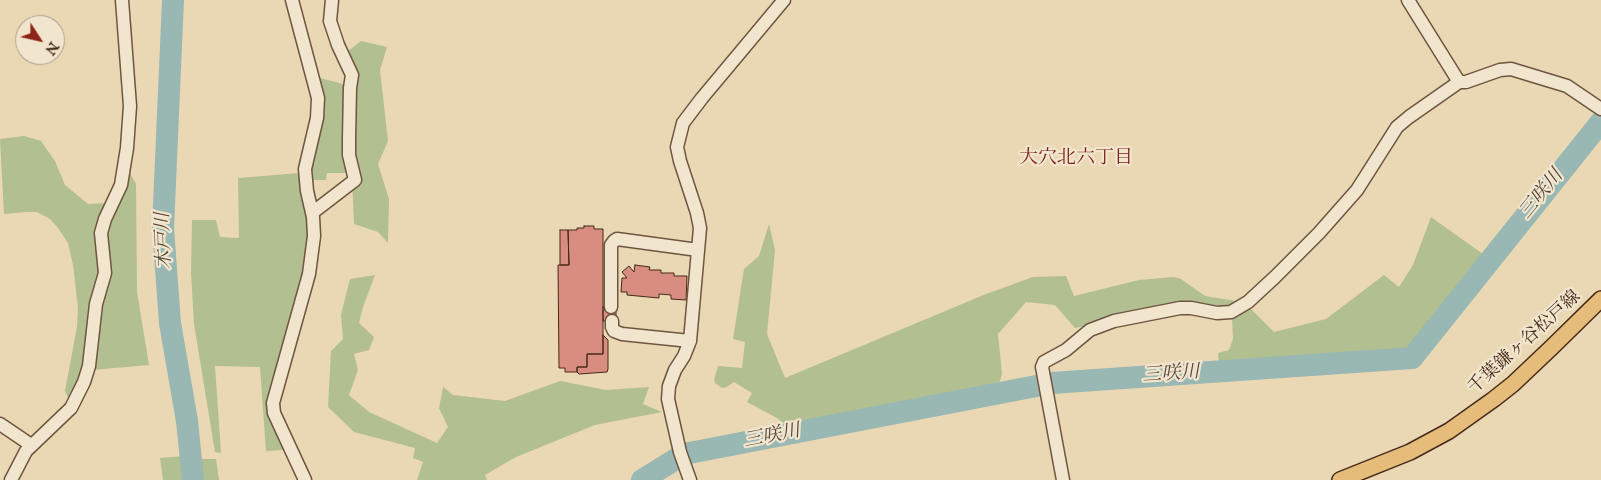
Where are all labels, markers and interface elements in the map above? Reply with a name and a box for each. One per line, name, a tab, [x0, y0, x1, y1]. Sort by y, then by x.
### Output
north arrow	[15, 15, 65, 65]
text: N	[41, 38, 62, 58]
district label: 大穴北六丁目	[1019, 148, 1133, 170]
water label: 三咲川	[1515, 166, 1569, 224]
water label: 木戸川	[153, 212, 177, 270]
street label: 千葉鎌ヶ谷松戸線	[1464, 287, 1586, 399]
water label: 三咲川	[1142, 362, 1200, 388]
water label: 三咲川	[742, 420, 802, 454]

